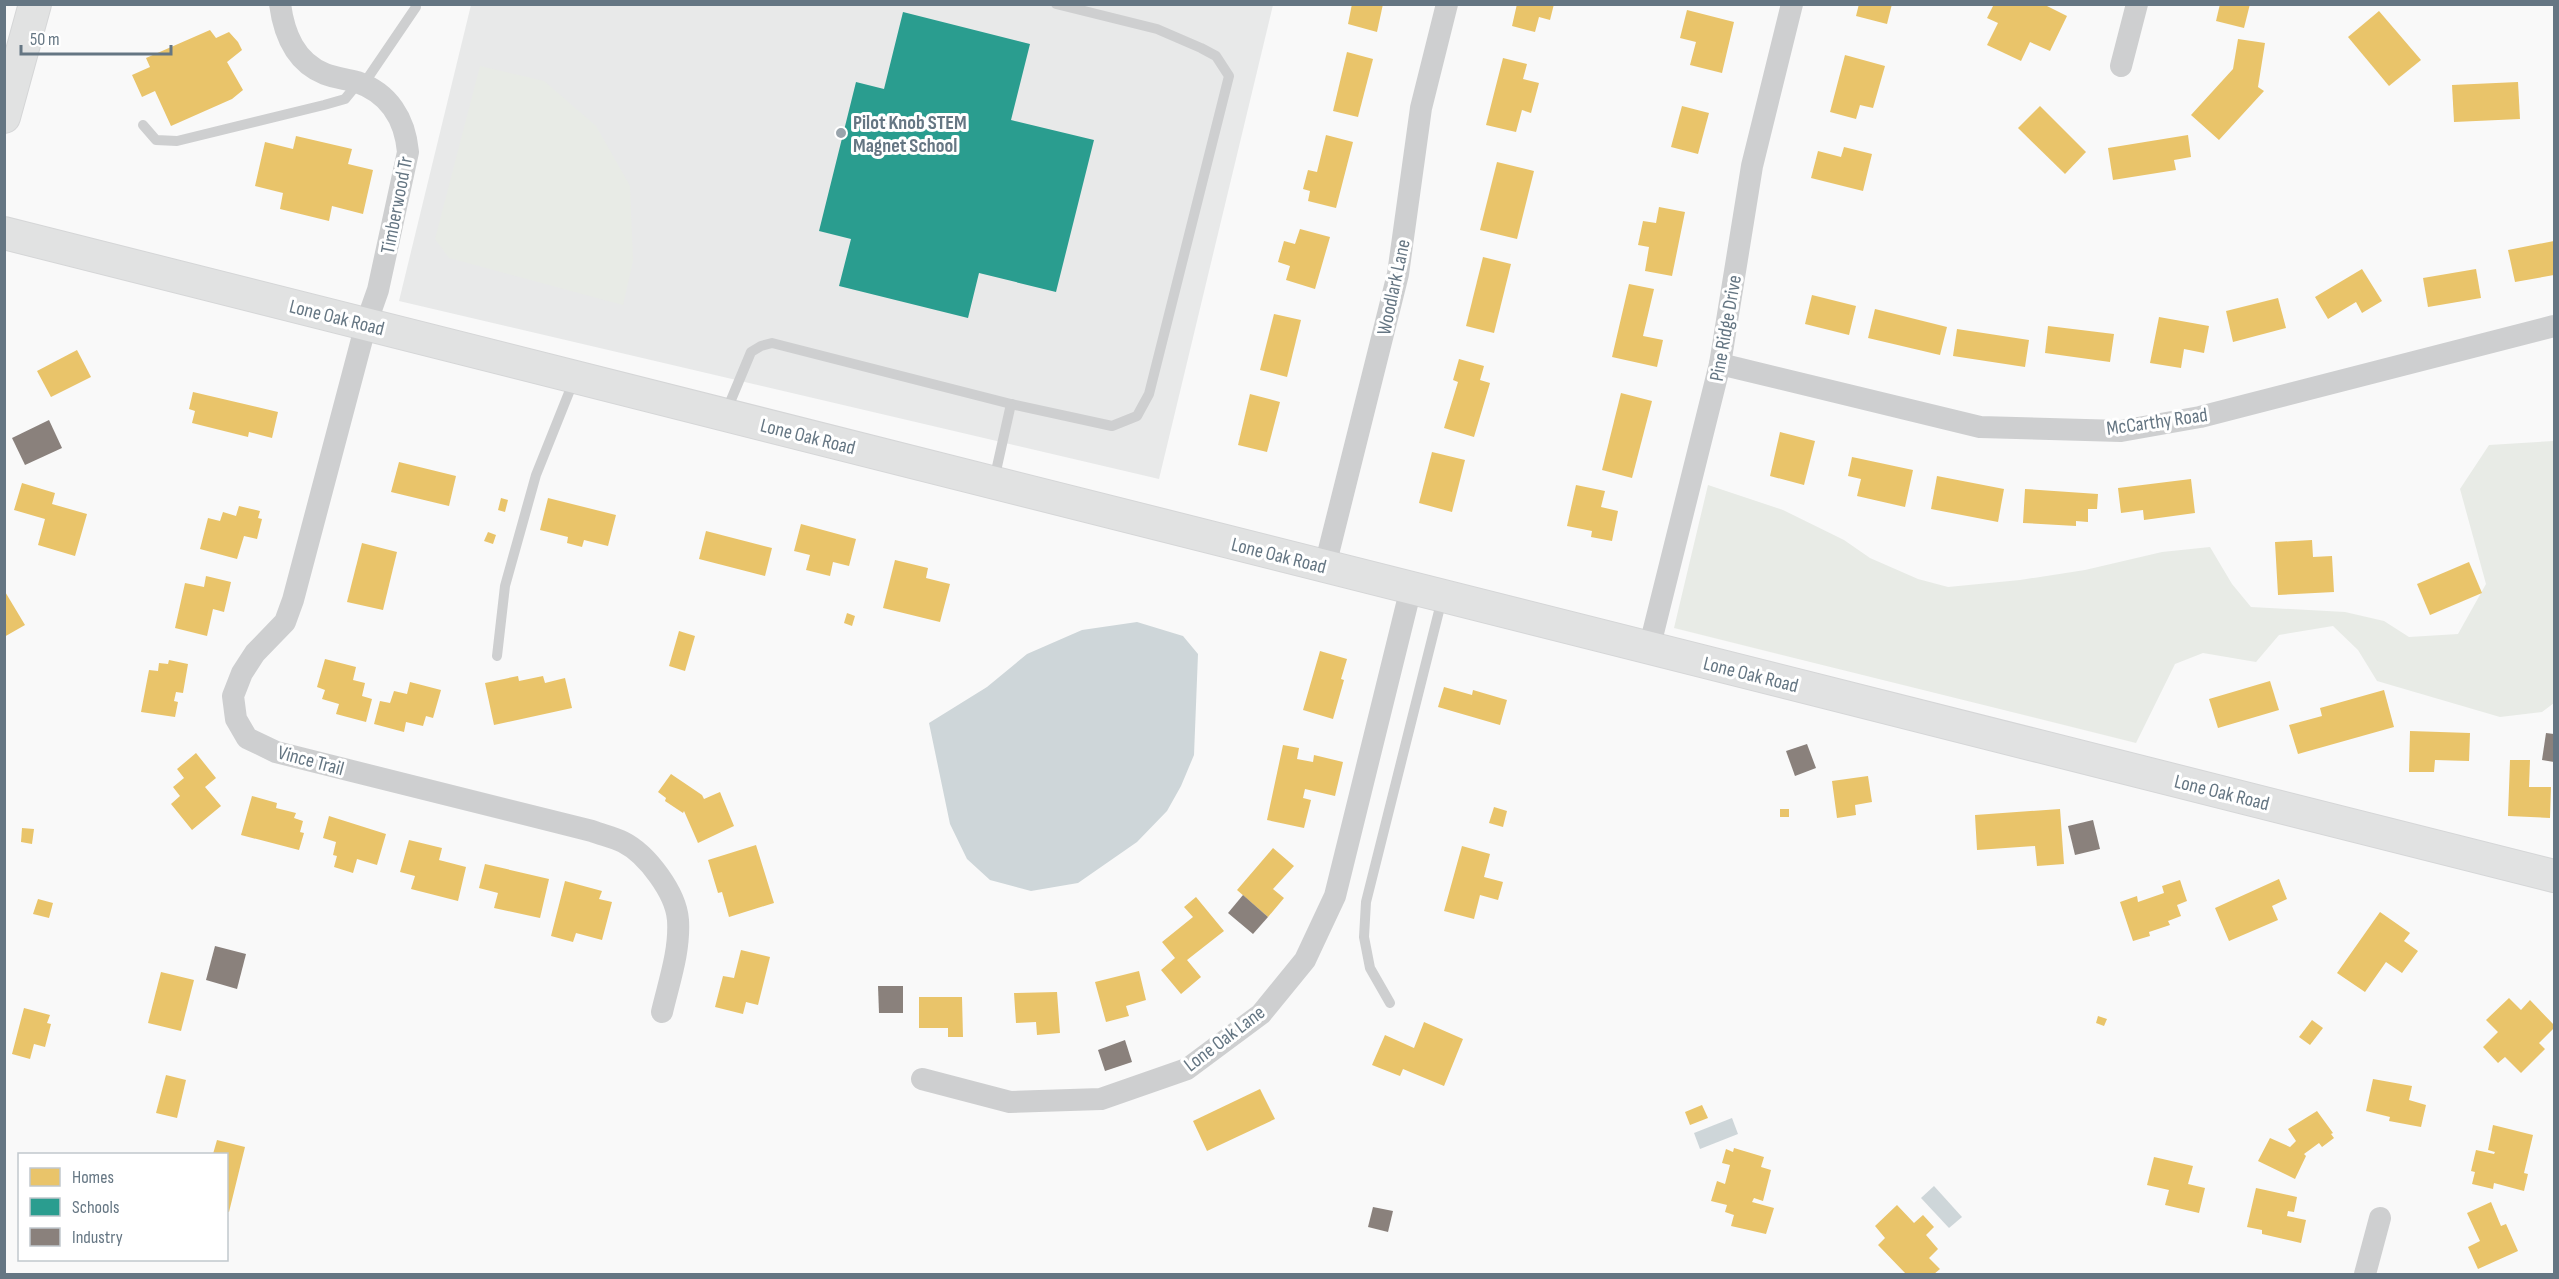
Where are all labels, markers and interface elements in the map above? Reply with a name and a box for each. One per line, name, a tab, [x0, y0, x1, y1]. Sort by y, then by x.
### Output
scale bar	[21, 18, 171, 56]
text: 50 m	[30, 29, 60, 50]
place label: Pilot Knob STEM Magnet School	[853, 111, 967, 158]
marker: Pilot Knob STEM Magnet School	[834, 126, 848, 140]
street label: Timberwood Tr	[376, 154, 418, 256]
street label: Woodlark Lane	[1372, 237, 1416, 337]
street label: Pine Ridge Drive	[1705, 273, 1747, 383]
street label: Lone Oak Road	[287, 295, 387, 341]
street label: McCarthy Road	[2105, 403, 2209, 441]
street label: Lone Oak Road	[758, 414, 858, 460]
street label: Lone Oak Road	[1229, 533, 1329, 579]
street label: Lone Oak Road	[1701, 652, 1801, 698]
street label: Vince Trail	[275, 741, 347, 781]
street label: Lone Oak Road	[2172, 770, 2272, 816]
street label: Lone Oak Lane	[1179, 1001, 1270, 1077]
legend	[18, 1153, 228, 1261]
text: Homes	[72, 1167, 114, 1188]
text: Schools	[72, 1197, 119, 1218]
text: Industry	[72, 1227, 123, 1248]

